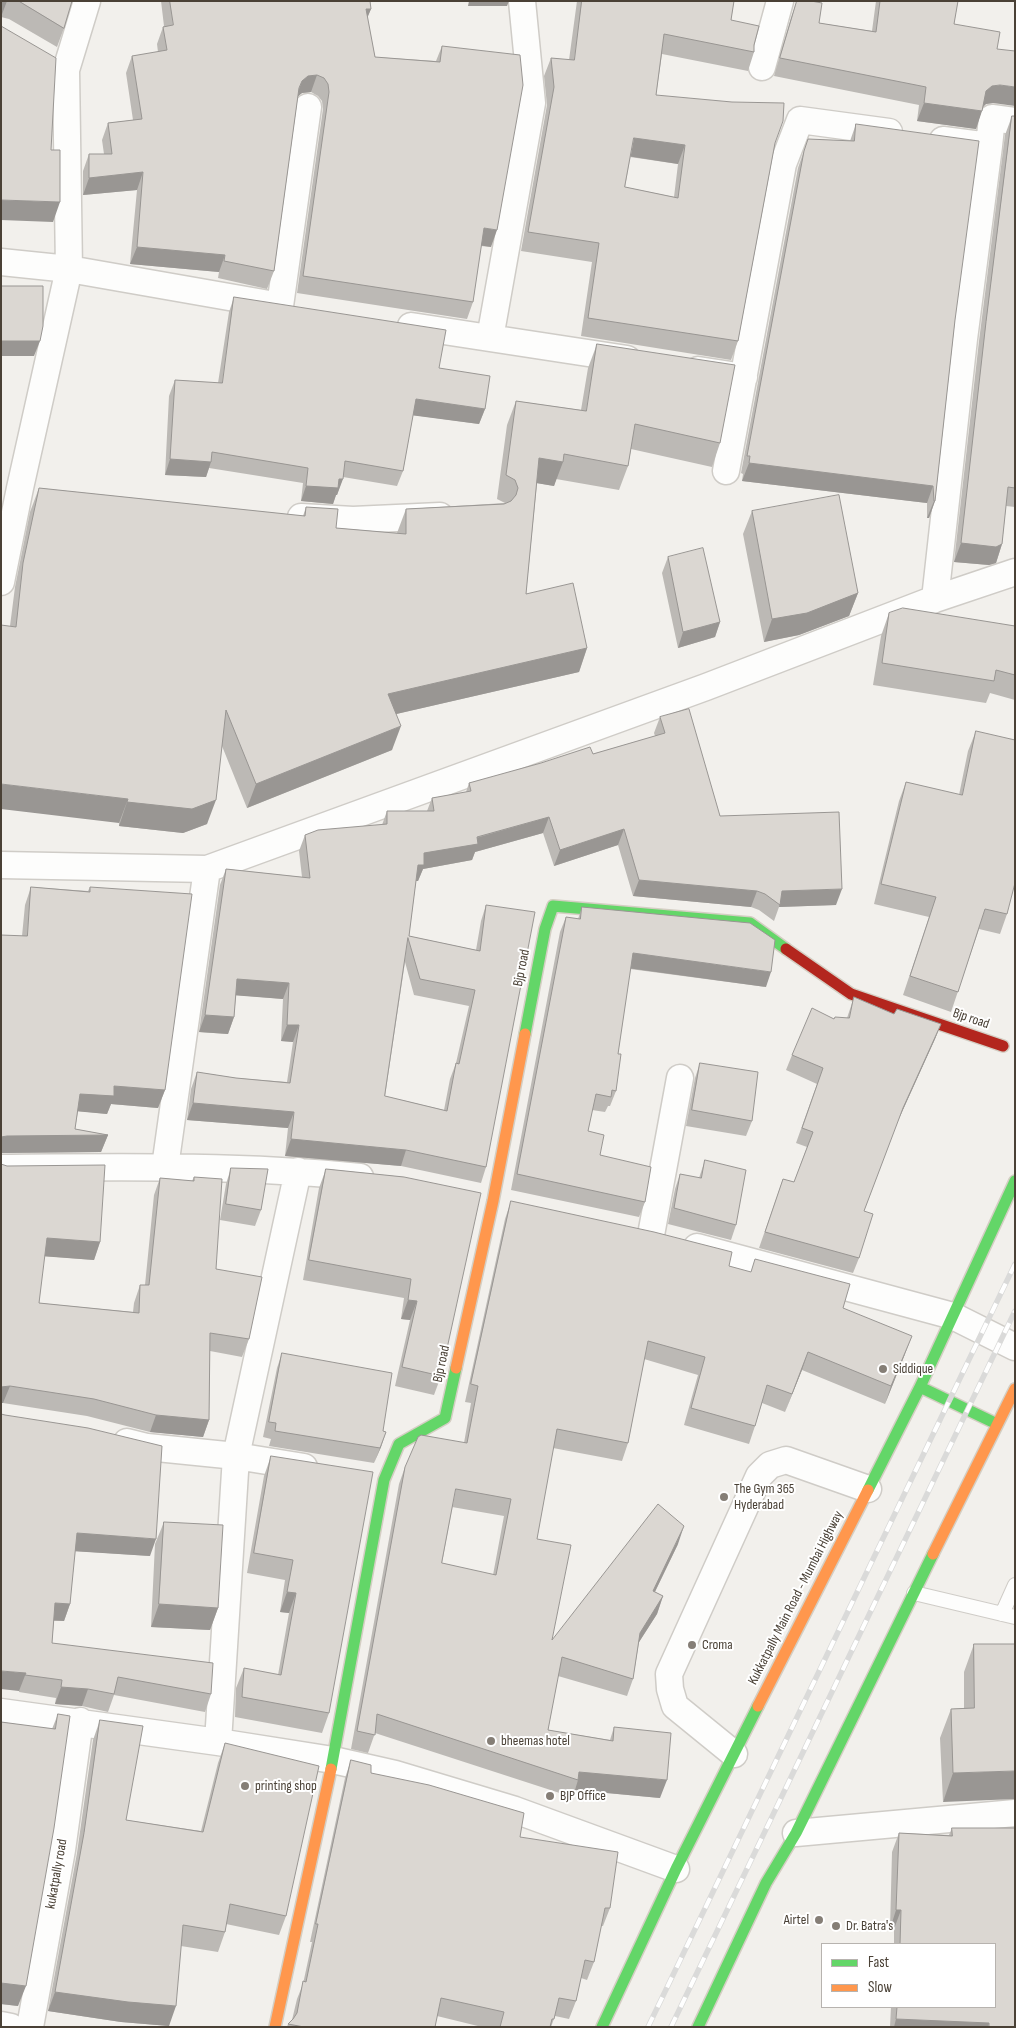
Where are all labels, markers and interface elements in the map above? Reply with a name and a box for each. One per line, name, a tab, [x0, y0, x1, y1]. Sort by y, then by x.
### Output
street label: Bjp road	[510, 948, 534, 988]
street label: Bjp road	[951, 1005, 991, 1033]
street label: Bjp road	[430, 1344, 454, 1384]
place label: Siddique	[893, 1361, 933, 1377]
marker: Siddique	[877, 1363, 889, 1375]
place label: The Gym 365 Hyderabad	[734, 1481, 794, 1514]
marker: The Gym 365 Hyderabad	[718, 1491, 730, 1503]
street label: Kukkatpally Main Road - Mumbai Highway	[745, 1508, 847, 1688]
place label: Croma	[702, 1637, 733, 1653]
marker: Croma	[686, 1639, 698, 1651]
place label: bheemas hotel	[501, 1733, 570, 1749]
marker: bheemas hotel	[485, 1735, 497, 1747]
place label: printing shop	[255, 1778, 317, 1794]
marker: printing shop	[239, 1780, 251, 1792]
place label: BJP Office	[560, 1788, 606, 1804]
marker: BJP Office	[544, 1790, 556, 1802]
street label: kukatpally road	[43, 1838, 71, 1910]
place label: Airtel	[784, 1912, 809, 1928]
marker: Airtel	[813, 1914, 825, 1926]
place label: Dr. Batra's	[846, 1918, 893, 1934]
marker: Dr. Batra's	[830, 1920, 842, 1932]
legend	[821, 1943, 996, 2008]
text: Fast	[868, 1953, 889, 1972]
text: Slow	[868, 1978, 892, 1997]

